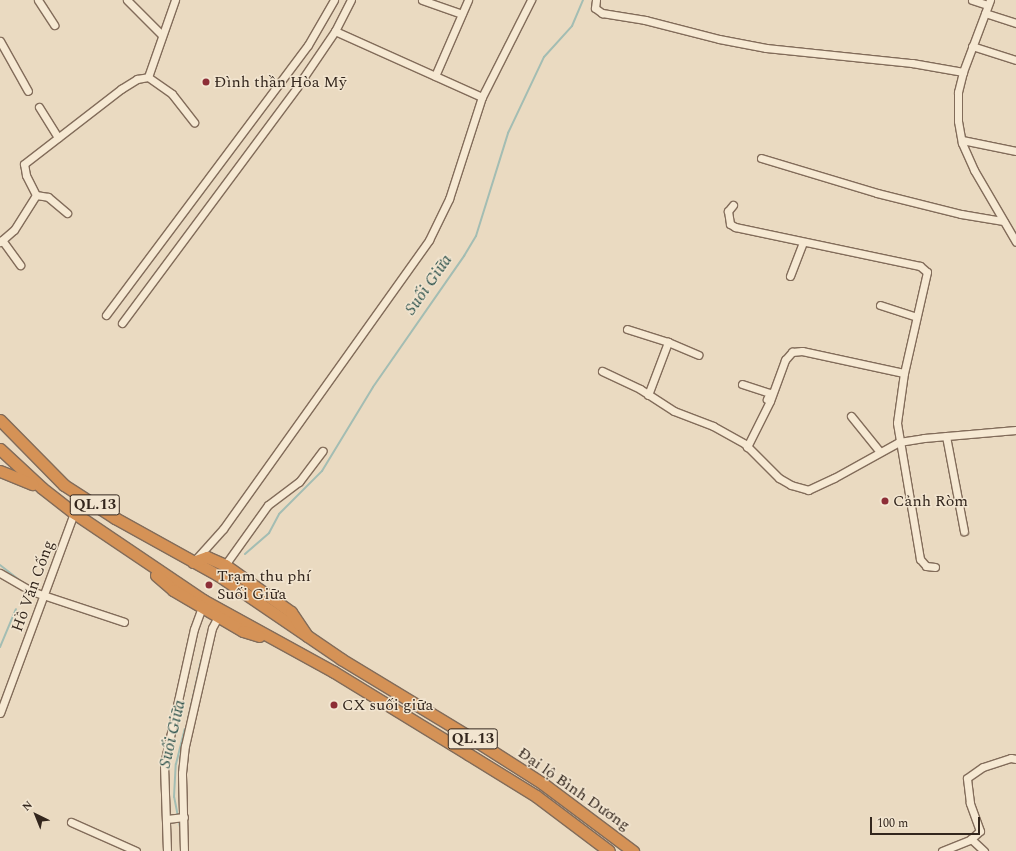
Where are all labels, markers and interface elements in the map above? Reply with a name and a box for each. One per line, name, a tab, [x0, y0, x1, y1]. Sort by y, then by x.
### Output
place label: Đình thần Hòa Mỹ	[214, 72, 347, 92]
marker: Đình thần Hòa Mỹ	[201, 77, 211, 87]
water label: Suối Giữa	[401, 251, 457, 319]
place label: Cảnh Ròm	[893, 491, 968, 511]
road number: QL.13	[69, 492, 121, 518]
marker: Cảnh Ròm	[880, 496, 890, 506]
street label: Hồ Văn Cống	[8, 538, 58, 634]
place label: Trạm thu phí Suối Giữa	[217, 566, 311, 604]
marker: Trạm thu phí Suối Giữa	[204, 580, 214, 590]
place label: CX suối giữa	[342, 695, 433, 715]
water label: Suối Giữa	[155, 698, 191, 770]
marker: CX suối giữa	[329, 700, 339, 710]
road number: QL.13	[447, 726, 499, 752]
street label: Đại lộ Bình Dương	[514, 743, 634, 835]
north arrow	[16, 795, 56, 835]
text: N	[18, 797, 37, 815]
scale bar	[872, 809, 982, 835]
text: 100 m	[877, 814, 908, 833]

